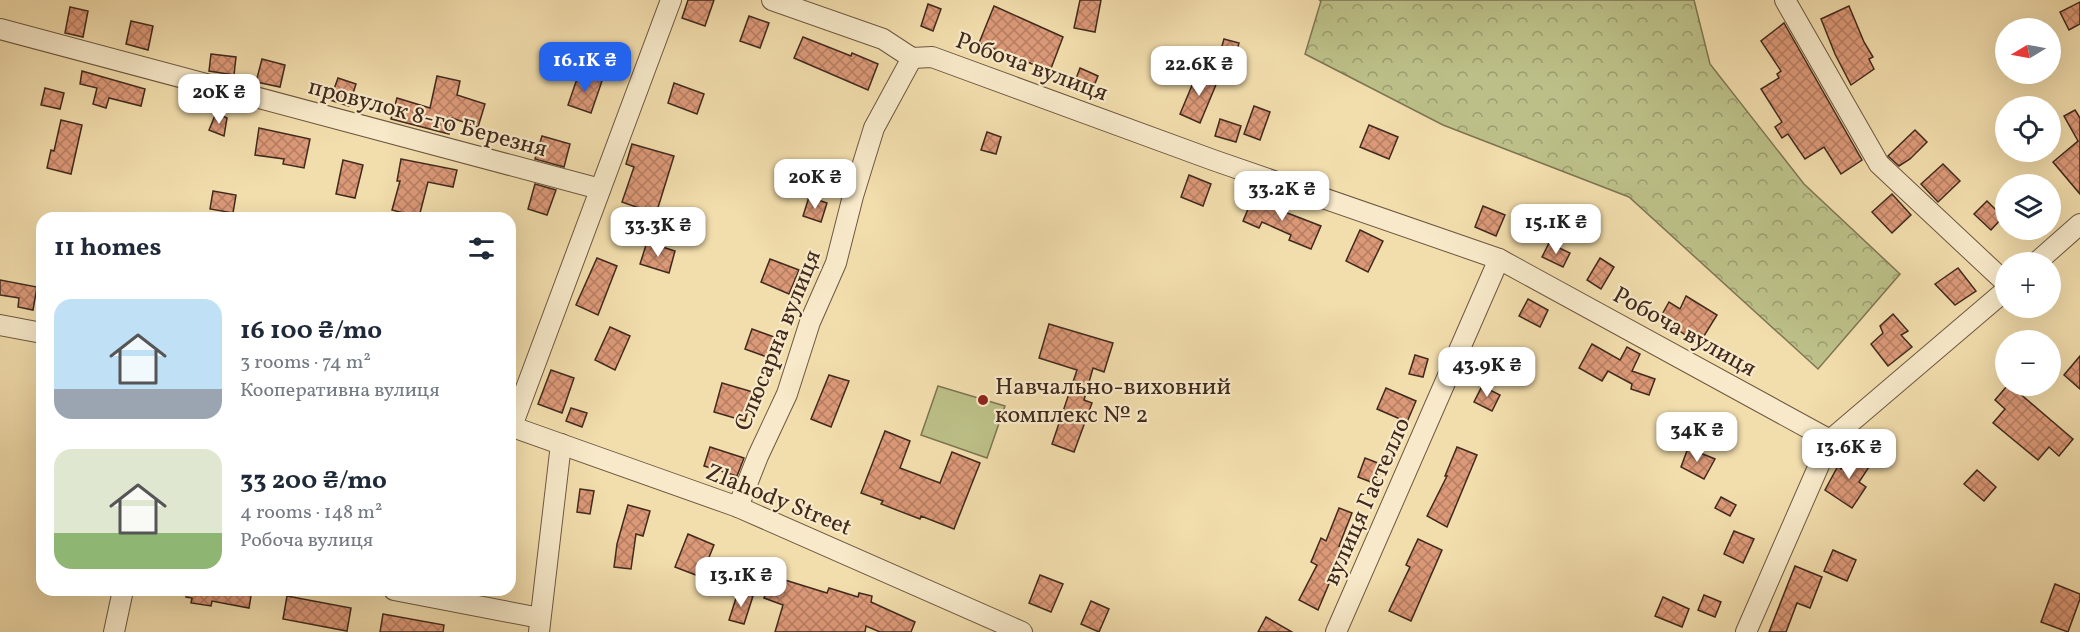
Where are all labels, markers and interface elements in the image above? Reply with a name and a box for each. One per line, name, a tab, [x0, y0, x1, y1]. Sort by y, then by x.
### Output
north arrow	[1995, 18, 2061, 84]
map controls	[1995, 18, 2061, 396]
street label: Робоча вулиця	[950, 25, 1112, 111]
pin: 16.1K ₴	[530, 42, 640, 93]
pin: 22.6K ₴	[1144, 46, 1254, 97]
text: 16.1K ₴	[553, 47, 617, 75]
text: 22.6K ₴	[1165, 51, 1233, 79]
street label: провулок 8-го Березня	[304, 71, 551, 167]
pin: 20K ₴	[177, 74, 261, 125]
text: 20K ₴	[192, 79, 246, 107]
button: locate	[1995, 96, 2061, 162]
pin: 20K ₴	[773, 159, 857, 210]
text: 20K ₴	[788, 164, 842, 192]
pin: 33.2K ₴	[1227, 171, 1337, 222]
button: layers	[1995, 174, 2061, 240]
text: 33.2K ₴	[1248, 176, 1316, 204]
pin: 15.1K ₴	[1501, 204, 1611, 255]
pin: 33.3K ₴	[603, 207, 713, 258]
text: 15.1K ₴	[1525, 209, 1587, 237]
text: 33.3K ₴	[625, 212, 691, 240]
text: 11 homes	[54, 230, 161, 266]
icon: filters	[465, 232, 498, 265]
street label: Слюсарна вулиця	[727, 245, 831, 436]
button: +	[1995, 252, 2061, 318]
street label: Робоча вулиця	[1606, 279, 1762, 386]
text: 16 100 ₴/mo	[240, 313, 382, 349]
icon: home	[102, 323, 174, 395]
button: −	[1995, 330, 2061, 396]
pin: 43.9K ₴	[1432, 347, 1542, 398]
text: 3 rooms · 74 m²	[240, 349, 371, 377]
text: 43.9K ₴	[1452, 352, 1522, 380]
place label: Навчально-виховний комплекс № 2	[995, 371, 1231, 433]
text: Кооперативна вулиця	[240, 377, 440, 405]
marker: Навчально-виховний комплекс № 2	[976, 393, 990, 407]
street label: вулиця Гастелло	[1316, 412, 1420, 591]
pin: 34K ₴	[1655, 412, 1739, 463]
text: 34K ₴	[1670, 417, 1724, 445]
pin: 13.6K ₴	[1794, 429, 1904, 480]
text: 13.6K ₴	[1816, 434, 1882, 462]
street label: Zlahody Street	[700, 456, 856, 546]
text: 33 200 ₴/mo	[240, 463, 387, 499]
icon: home	[102, 473, 174, 545]
text: 4 rooms · 148 m²	[240, 499, 382, 527]
text: Робоча вулиця	[240, 527, 373, 555]
pin: 13.1K ₴	[686, 557, 796, 608]
text: 13.1K ₴	[710, 562, 772, 590]

